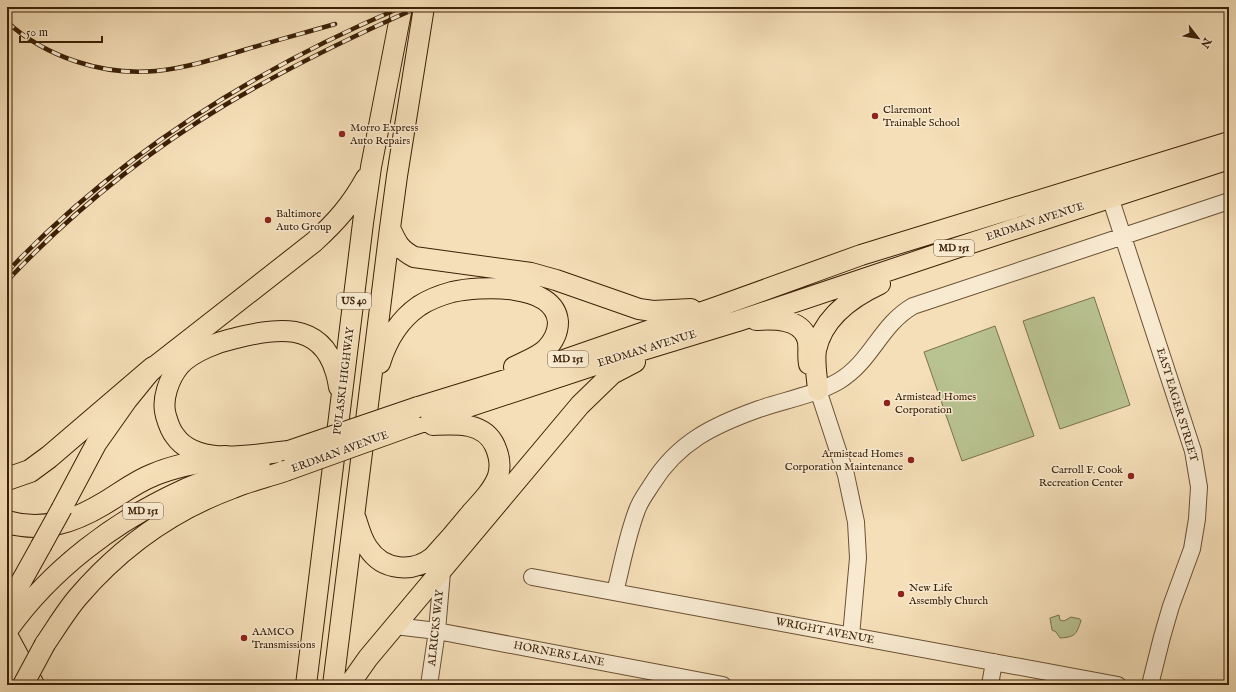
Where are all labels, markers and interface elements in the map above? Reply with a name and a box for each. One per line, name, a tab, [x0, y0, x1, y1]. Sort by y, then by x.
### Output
scale bar	[20, 18, 102, 44]
north arrow	[1178, 18, 1218, 58]
text: 50 m	[26, 25, 48, 40]
text: N	[1197, 34, 1215, 51]
place label: Claremont Trainable School	[883, 103, 960, 130]
marker: Claremont Trainable School	[870, 111, 880, 121]
place label: Morro Express Auto Repairs	[349, 121, 418, 148]
marker: Morro Express Auto Repairs	[337, 129, 347, 139]
street label: ERDMAN AVENUE	[984, 199, 1086, 245]
place label: Baltimore Auto Group	[275, 207, 332, 234]
marker: Baltimore Auto Group	[263, 215, 273, 225]
road number: MD 151	[934, 240, 974, 256]
road number: US 40	[337, 293, 371, 309]
street label: PULASKI HIGHWAY	[330, 326, 358, 436]
street label: ERDMAN AVENUE	[596, 327, 698, 371]
street label: EAST EAGER STREET	[1153, 346, 1201, 464]
road number: MD 151	[548, 351, 588, 367]
place label: Armistead Homes Corporation	[894, 390, 976, 417]
marker: Armistead Homes Corporation	[882, 398, 892, 408]
street label: ERDMAN AVENUE	[289, 428, 391, 476]
place label: Armistead Homes Corporation Maintenance	[785, 447, 903, 474]
marker: Armistead Homes Corporation Maintenance	[906, 455, 916, 465]
place label: Carroll F. Cook Recreation Center	[1039, 463, 1123, 490]
marker: Carroll F. Cook Recreation Center	[1126, 471, 1136, 481]
road number: MD 151	[123, 503, 163, 519]
place label: New Life Assembly Church	[908, 581, 988, 608]
street label: ALRICKS WAY	[425, 589, 447, 668]
marker: New Life Assembly Church	[896, 589, 906, 599]
street label: WRIGHT AVENUE	[774, 615, 876, 647]
place label: AAMCO Transmissions	[251, 625, 316, 652]
marker: AAMCO Transmissions	[239, 633, 249, 643]
street label: HORNERS LANE	[512, 638, 606, 670]

